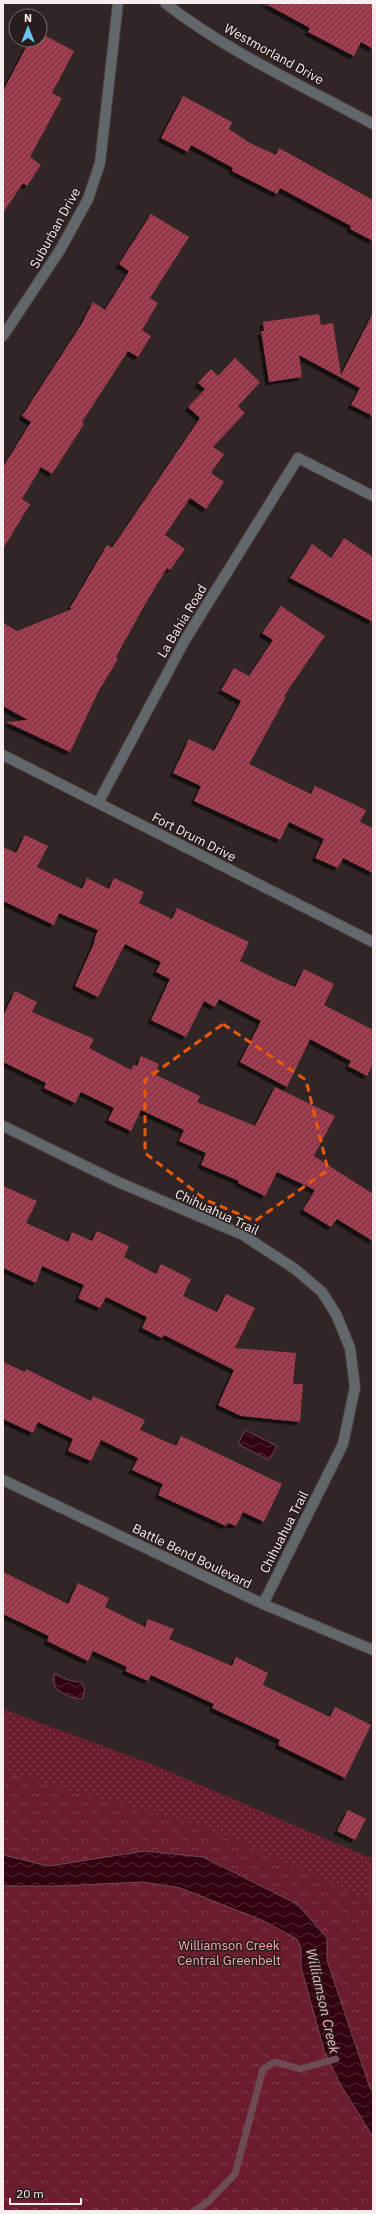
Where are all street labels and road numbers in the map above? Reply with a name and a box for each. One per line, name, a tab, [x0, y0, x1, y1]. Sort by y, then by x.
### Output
street label: Westmorland Drive	[221, 20, 327, 88]
street label: Suburban Drive	[26, 185, 84, 271]
street label: La Bahia Road	[153, 581, 211, 661]
street label: Fort Drum Drive	[149, 809, 239, 865]
street label: Chihuahua Trail	[172, 1185, 262, 1239]
street label: Chihuahua Trail	[256, 1487, 312, 1576]
street label: Battle Bend Boulevard	[129, 1520, 255, 1592]

